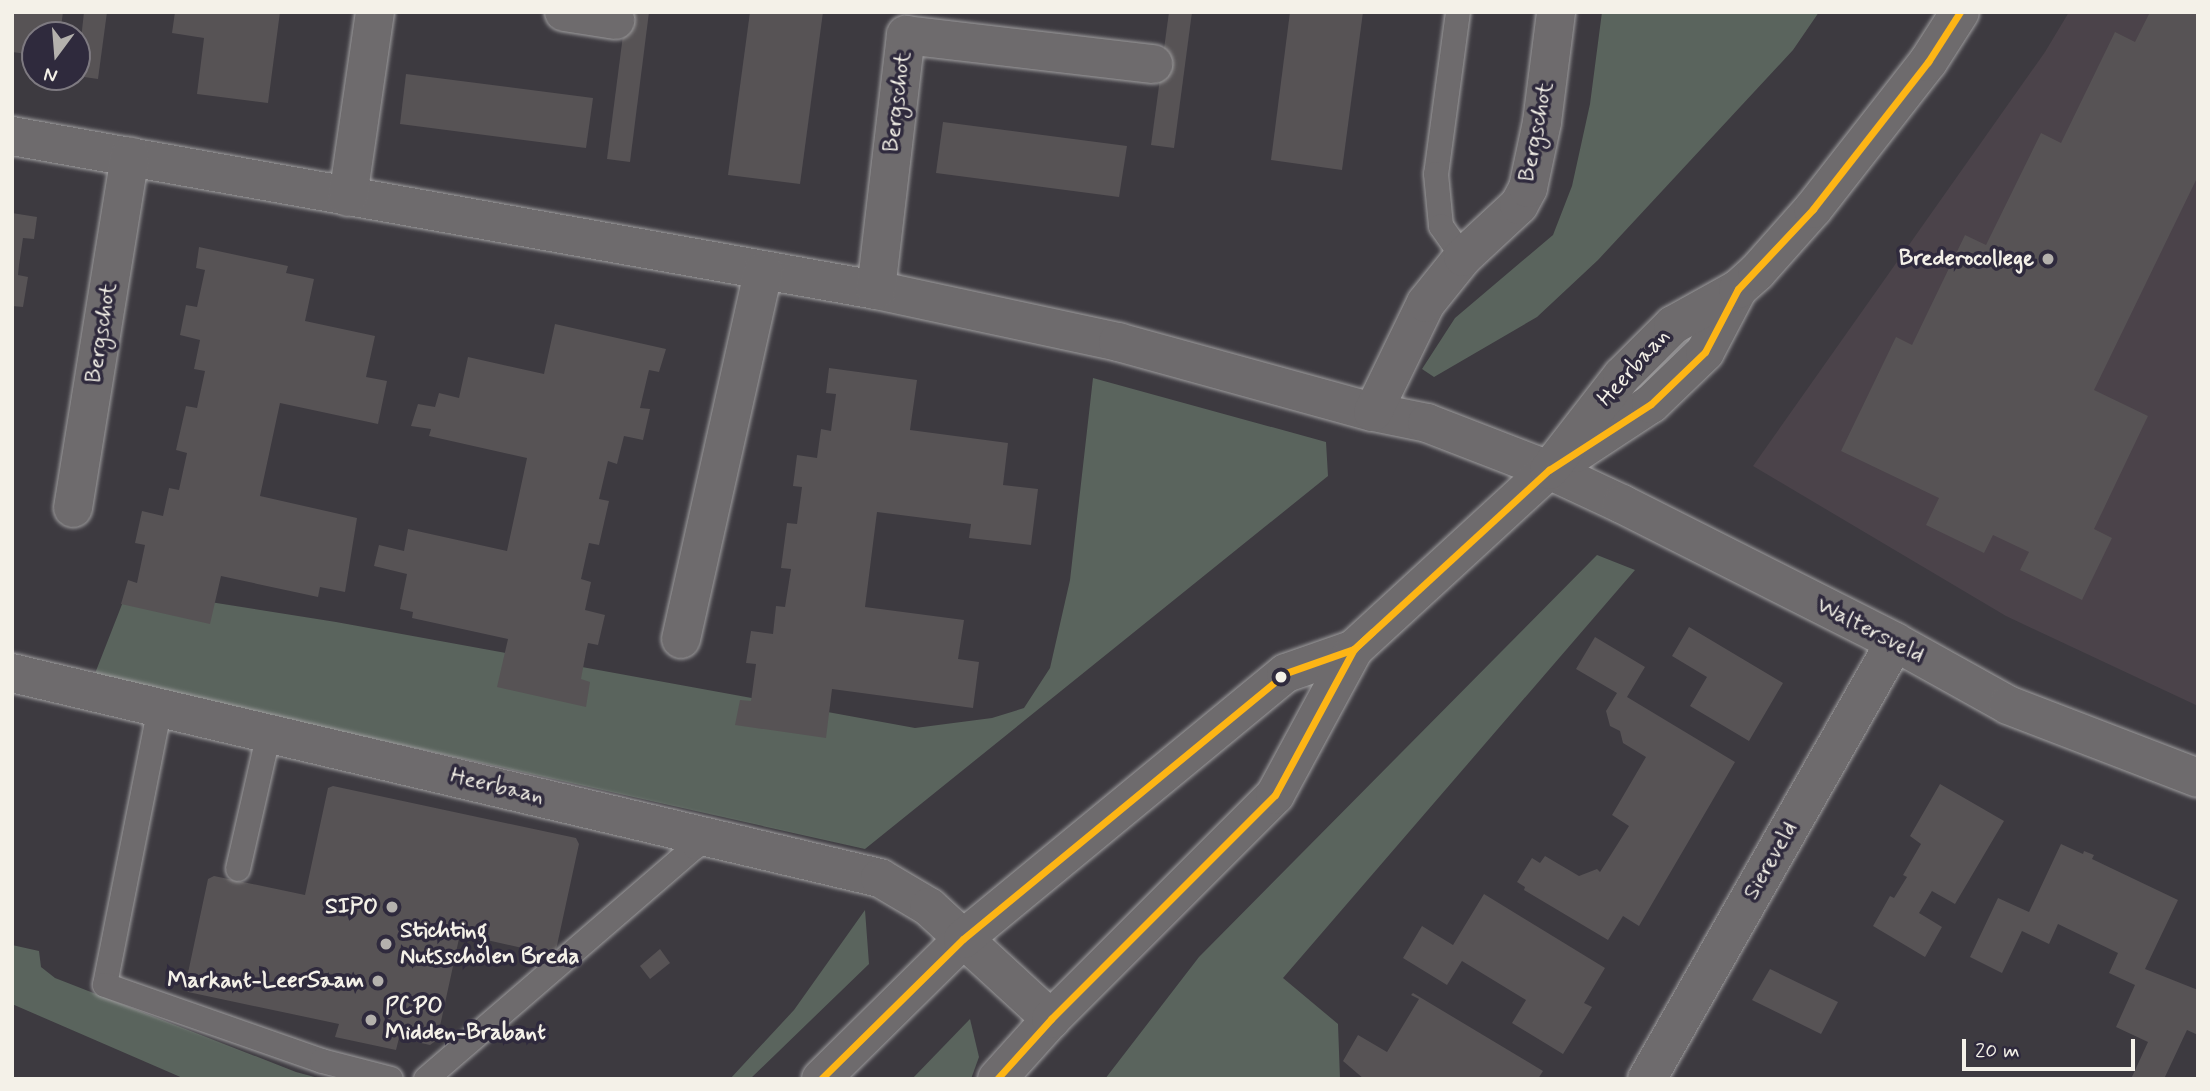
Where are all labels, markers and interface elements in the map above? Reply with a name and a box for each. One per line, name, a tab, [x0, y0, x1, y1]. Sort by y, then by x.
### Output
north arrow	[21, 21, 91, 91]
street label: Bergschot	[878, 50, 918, 154]
text: N	[41, 61, 60, 89]
street label: Bergschot	[1514, 80, 1560, 184]
place label: Brederocollege	[1899, 245, 2034, 273]
marker: Brederocollege	[2040, 251, 2056, 267]
street label: Bergschot	[80, 281, 124, 385]
street label: Heerbaan	[1592, 323, 1676, 413]
street label: Waltersveld	[1812, 592, 1928, 670]
unlabelled marker	[1274, 670, 1288, 684]
street label: Heerbaan	[447, 763, 547, 811]
street label: Siereveld	[1738, 817, 1804, 905]
place label: SIPO	[325, 893, 378, 921]
marker: SIPO	[384, 899, 400, 915]
place label: Stichting Nutsscholen Breda	[400, 917, 578, 971]
marker: Stichting Nutsscholen Breda	[378, 936, 394, 952]
place label: Markant-LeerSaam	[167, 967, 364, 995]
marker: Markant-LeerSaam	[370, 973, 386, 989]
place label: PCPO Midden-Brabant	[385, 993, 546, 1047]
marker: PCPO Midden-Brabant	[363, 1012, 379, 1028]
scale bar	[1965, 1024, 2138, 1068]
text: 20 m	[1975, 1037, 2020, 1065]

